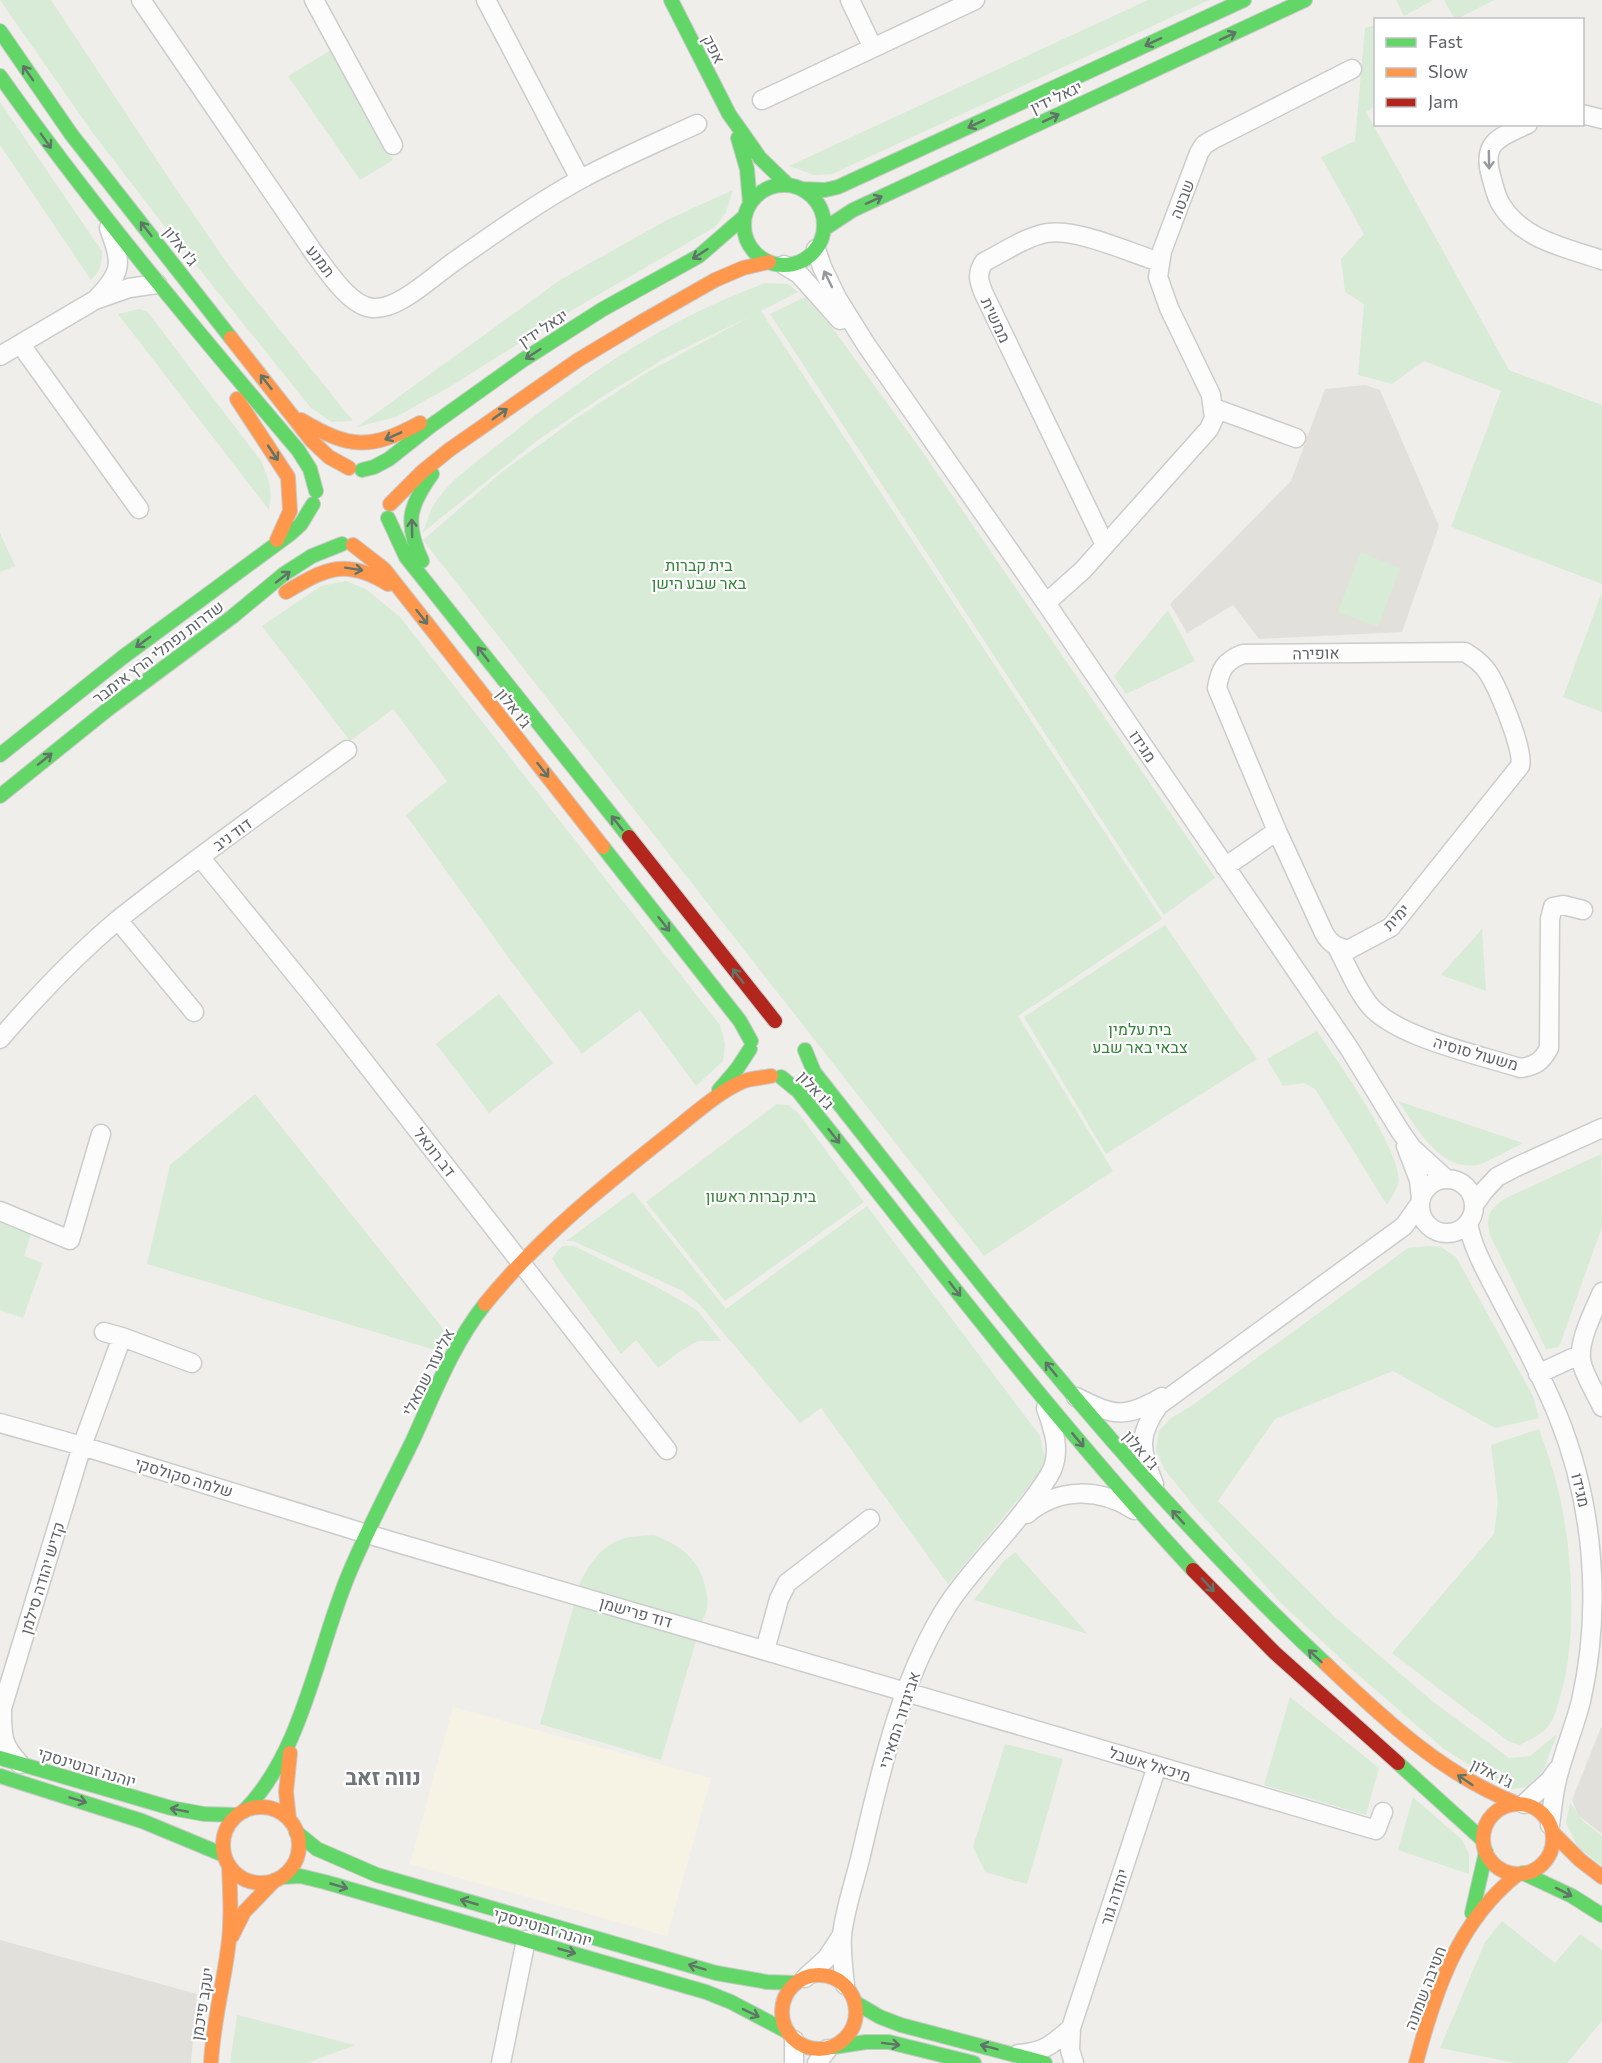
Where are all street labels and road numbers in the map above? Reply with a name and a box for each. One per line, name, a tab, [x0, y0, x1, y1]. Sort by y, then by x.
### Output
street label: אפק	[699, 31, 730, 67]
street label: יגאל ידין	[1027, 76, 1085, 117]
street label: שבטה	[1165, 177, 1198, 221]
street label: ג'ו אלון	[160, 222, 203, 269]
street label: תמנע	[303, 241, 340, 280]
street label: ממשית	[978, 294, 1015, 345]
street label: יגאל ידין	[514, 305, 571, 351]
street label: שדרות נפתלי הרץ אימבר	[88, 596, 227, 707]
street label: אופירה	[1292, 643, 1340, 662]
street label: ג'ו אלון	[493, 684, 536, 731]
street label: מגידו	[1126, 726, 1161, 765]
street label: דוד ניב	[209, 813, 255, 854]
street label: ימית	[1378, 899, 1413, 934]
street label: משעול סוסיה	[1431, 1031, 1521, 1074]
street label: ג'ו אלון	[794, 1067, 838, 1113]
street label: דב רונאל	[410, 1124, 460, 1180]
street label: אליעזר שמאלי	[397, 1325, 458, 1419]
street label: ג'ו אלון	[1120, 1426, 1163, 1473]
street label: שלמה סקולסקי	[133, 1453, 236, 1500]
street label: מגידו	[1568, 1471, 1595, 1509]
street label: קדיש יהודה סילמן	[15, 1519, 68, 1636]
street label: דוד פרישמן	[598, 1592, 675, 1631]
street label: אביגדור המאירי	[874, 1669, 923, 1771]
street label: מיכאל אשבל	[1107, 1742, 1193, 1785]
street label: יוהנה זבוטינסקי	[36, 1743, 138, 1790]
street label: ג'ו אלון	[1468, 1754, 1517, 1791]
street label: יהודה גור	[1095, 1866, 1132, 1928]
street label: יוהנה זבוטינסקי	[492, 1903, 595, 1950]
street label: חטיבה שמונה	[1400, 1943, 1449, 2032]
street label: יעקב פיכמן	[186, 1966, 217, 2042]

